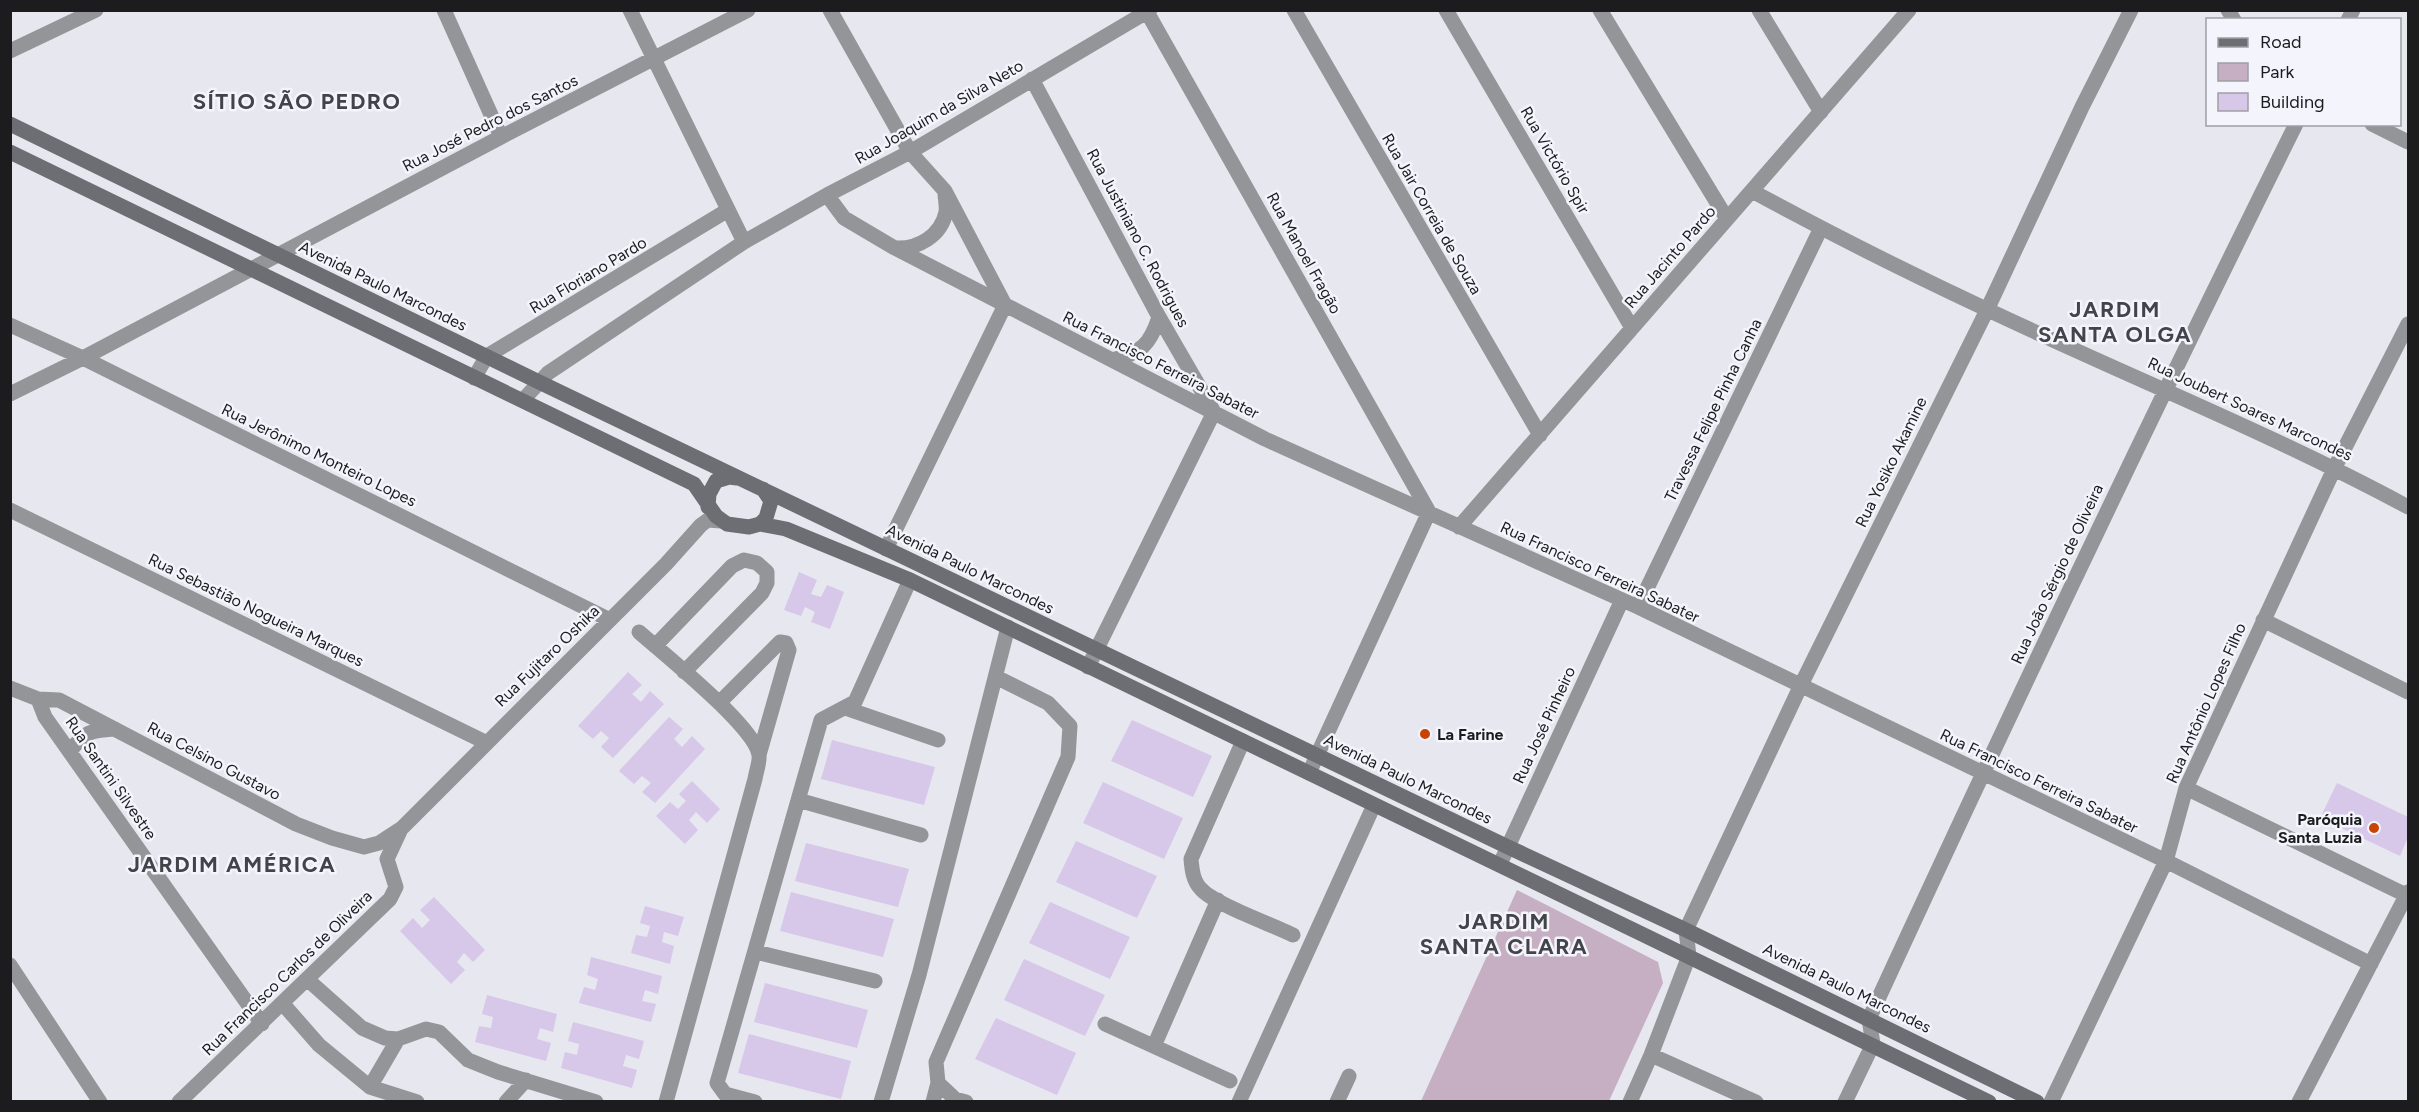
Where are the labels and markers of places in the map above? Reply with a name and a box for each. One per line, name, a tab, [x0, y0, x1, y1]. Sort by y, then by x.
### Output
place label: La Farine	[1437, 725, 1504, 744]
marker: La Farine	[1418, 727, 1432, 741]
place label: Paróquia Santa Luzia	[2278, 810, 2362, 847]
marker: Paróquia Santa Luzia	[2367, 821, 2381, 835]

